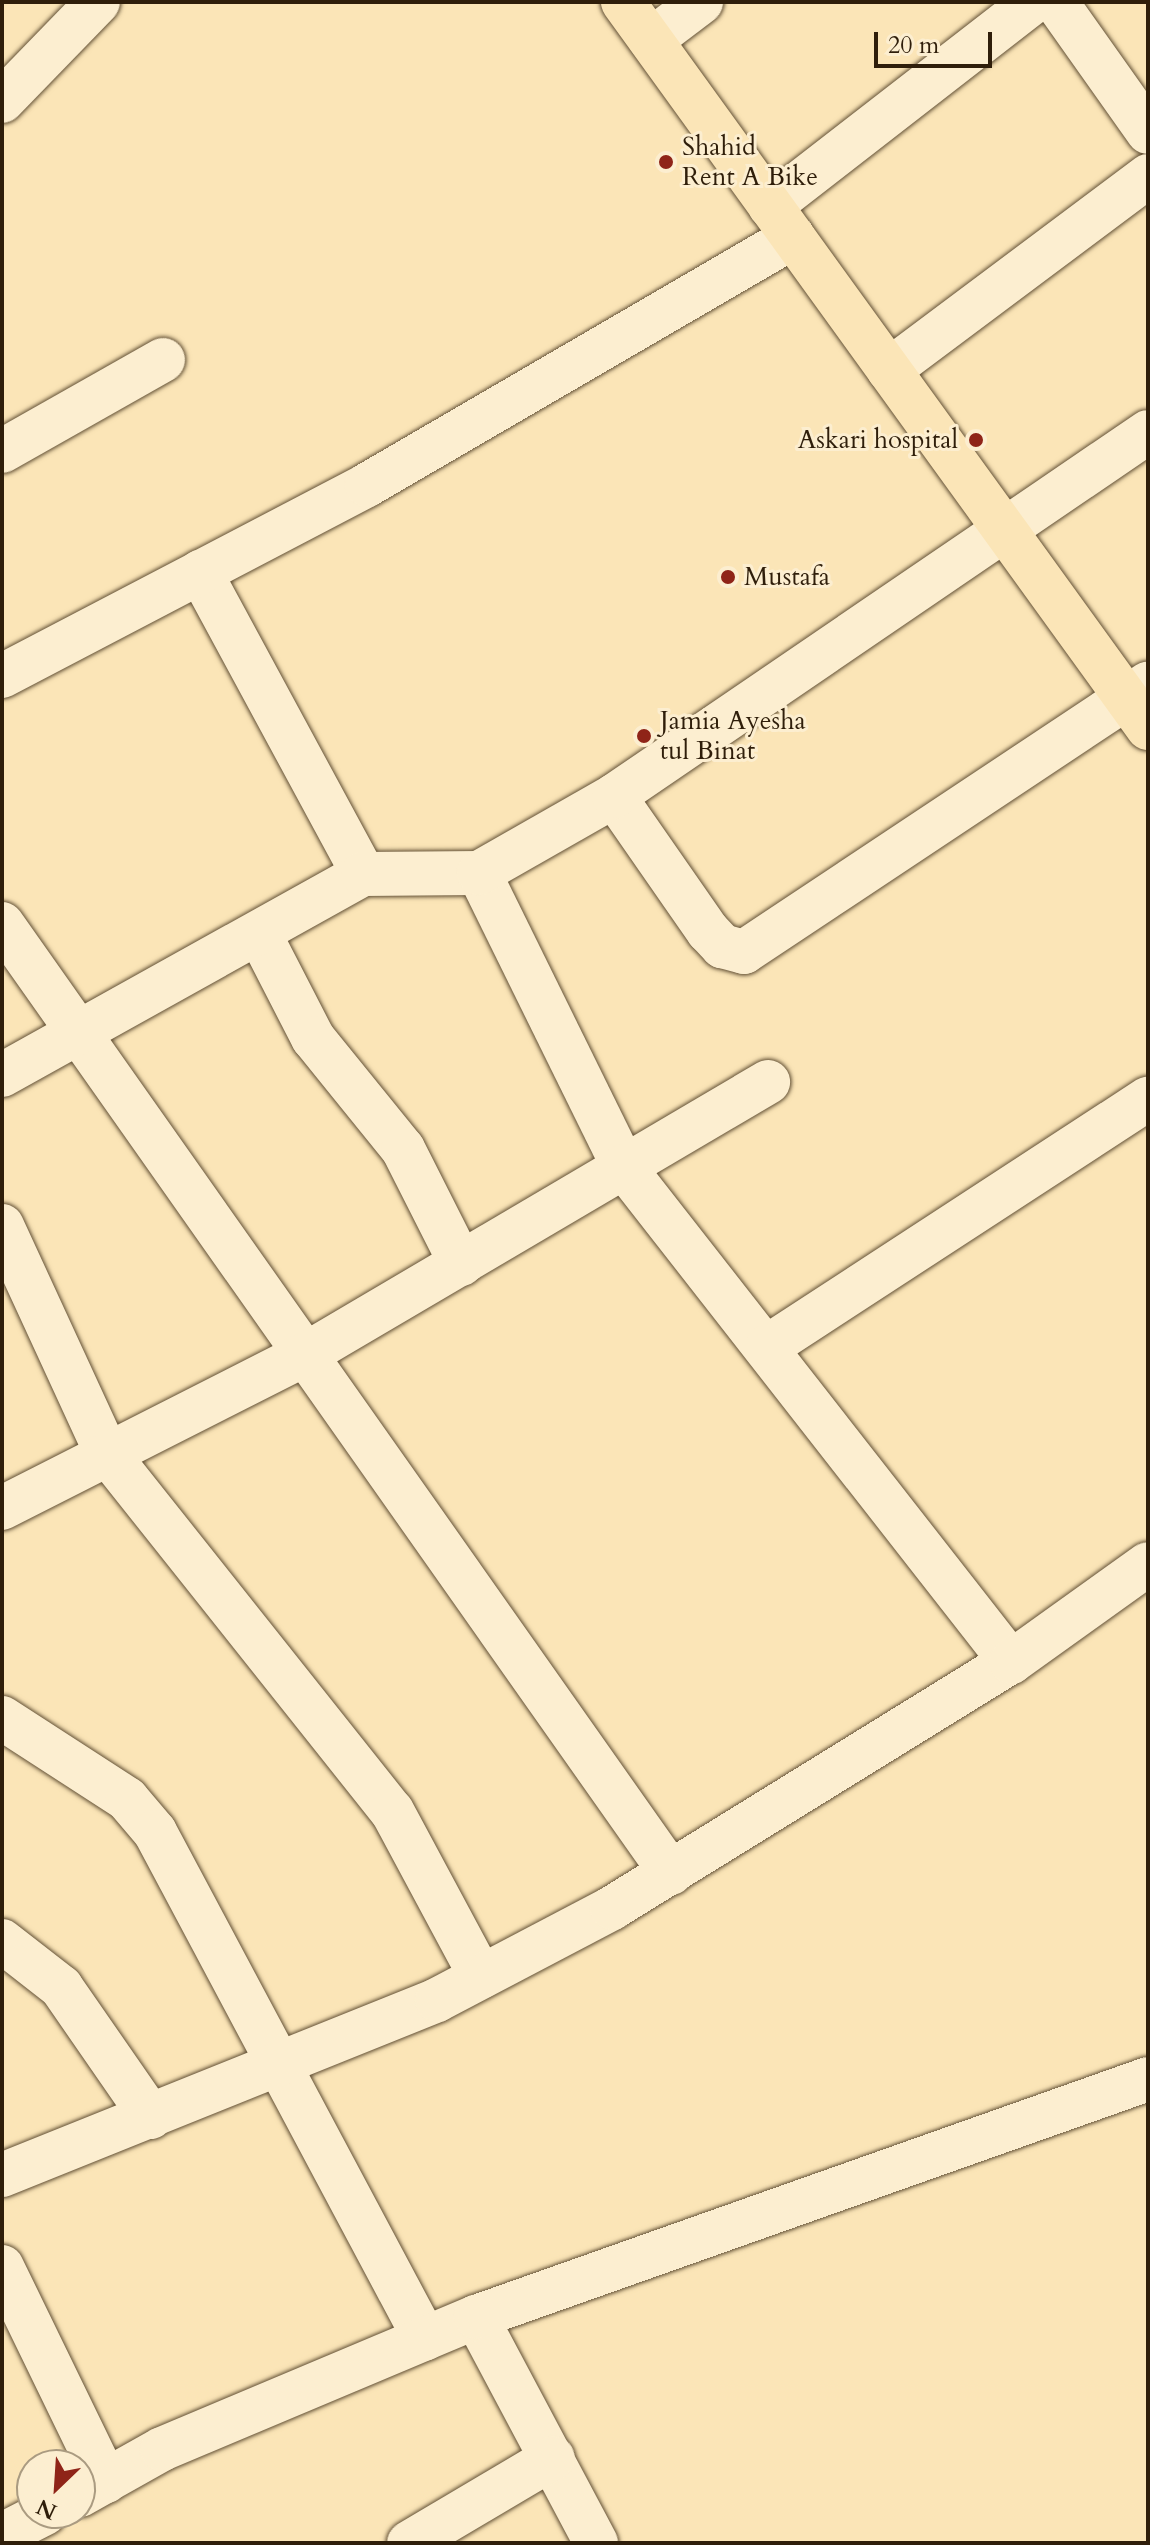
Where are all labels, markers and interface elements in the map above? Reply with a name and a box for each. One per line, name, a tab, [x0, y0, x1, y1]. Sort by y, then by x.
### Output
scale bar	[878, 16, 996, 66]
text: 20 m	[888, 29, 939, 62]
place label: Shahid Rent A Bike	[682, 131, 818, 192]
marker: Shahid Rent A Bike	[657, 153, 675, 171]
place label: Askari hospital	[798, 424, 958, 456]
marker: Askari hospital	[965, 429, 987, 451]
place label: Mustafa	[744, 561, 830, 593]
marker: Mustafa	[719, 568, 737, 586]
place label: Jamia Ayesha tul Binat	[660, 705, 806, 766]
marker: Jamia Ayesha tul Binat	[635, 727, 653, 745]
north arrow	[16, 2449, 96, 2529]
text: N	[32, 2491, 62, 2527]

